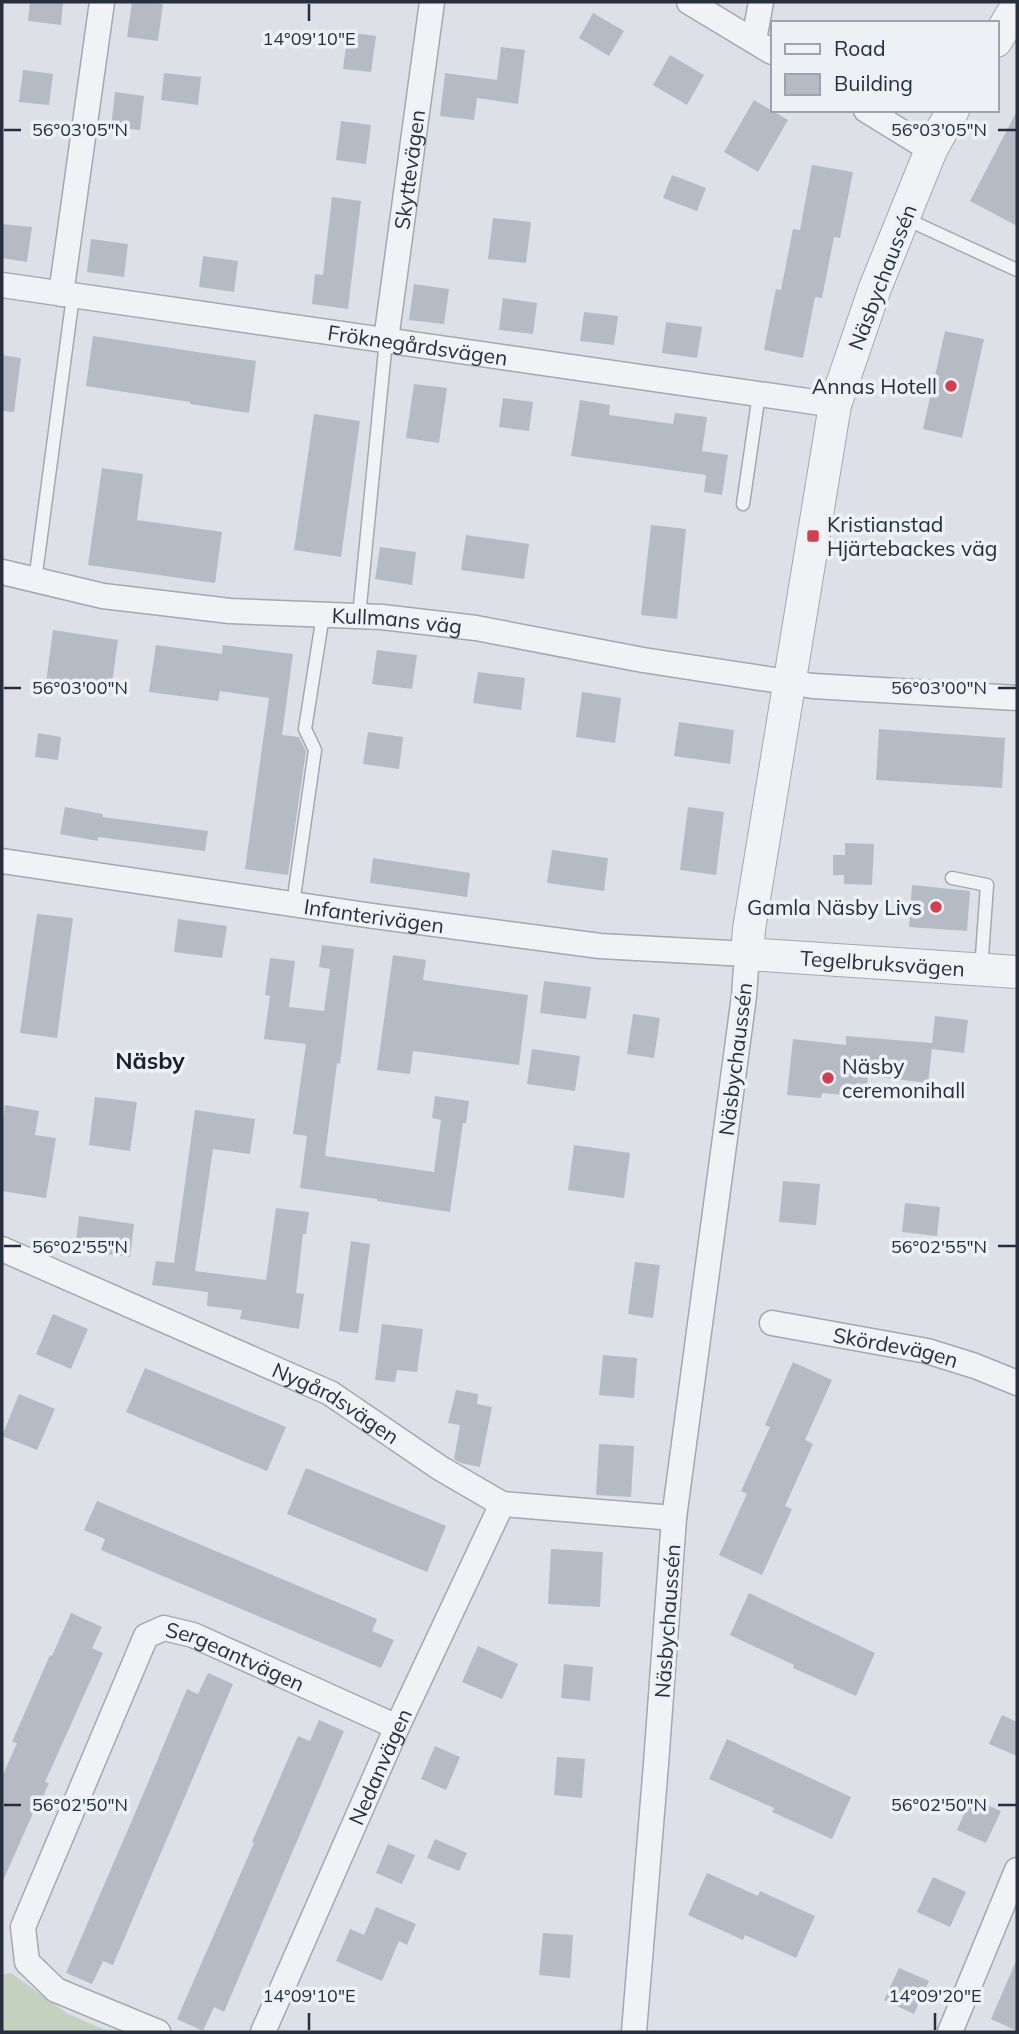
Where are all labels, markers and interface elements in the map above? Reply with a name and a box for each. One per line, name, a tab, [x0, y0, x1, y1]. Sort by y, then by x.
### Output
legend	[771, 21, 998, 112]
text: 14°09'10"E	[262, 27, 356, 50]
text: Road	[834, 35, 885, 61]
text: Building	[834, 70, 913, 96]
street label: Skyttevägen	[388, 108, 430, 231]
text: 56°03'05"N	[32, 118, 128, 141]
text: 56°03'05"N	[891, 118, 987, 141]
street label: Näsbychaussén	[842, 200, 922, 354]
street label: Fröknegårdsvägen	[326, 319, 509, 371]
place label: Annas Hotell	[812, 373, 937, 399]
marker: Annas Hotell	[943, 378, 959, 394]
place label: Kristianstad Hjärtebackes väg	[827, 511, 997, 561]
marker: Kristianstad Hjärtebackes väg	[805, 528, 821, 544]
street label: Kullmans väg	[331, 602, 464, 639]
text: 56°03'00"N	[32, 676, 128, 699]
text: 56°03'00"N	[891, 676, 987, 699]
street label: Infanterivägen	[302, 893, 446, 938]
place label: Gamla Näsby Livs	[747, 894, 922, 920]
marker: Gamla Näsby Livs	[928, 899, 944, 915]
street label: Tegelbruksvägen	[799, 945, 966, 981]
street label: Näsbychaussén	[713, 981, 757, 1137]
district label: Näsby	[115, 1046, 185, 1075]
place label: Näsby ceremonihall	[842, 1053, 965, 1103]
marker: Näsby ceremonihall	[820, 1070, 836, 1086]
text: 56°02'55"N	[32, 1235, 128, 1258]
text: 56°02'55"N	[891, 1235, 987, 1258]
street label: Skördevägen	[831, 1321, 962, 1373]
street label: Nygårdsvägen	[268, 1356, 404, 1449]
street label: Näsbychaussén	[649, 1543, 685, 1699]
street label: Sergeantvägen	[163, 1616, 309, 1697]
street label: Nedanvägen	[343, 1704, 417, 1829]
text: 56°02'50"N	[32, 1793, 128, 1816]
text: 56°02'50"N	[891, 1793, 987, 1816]
text: 14°09'10"E	[262, 1984, 356, 2007]
text: 14°09'20"E	[888, 1984, 982, 2007]

